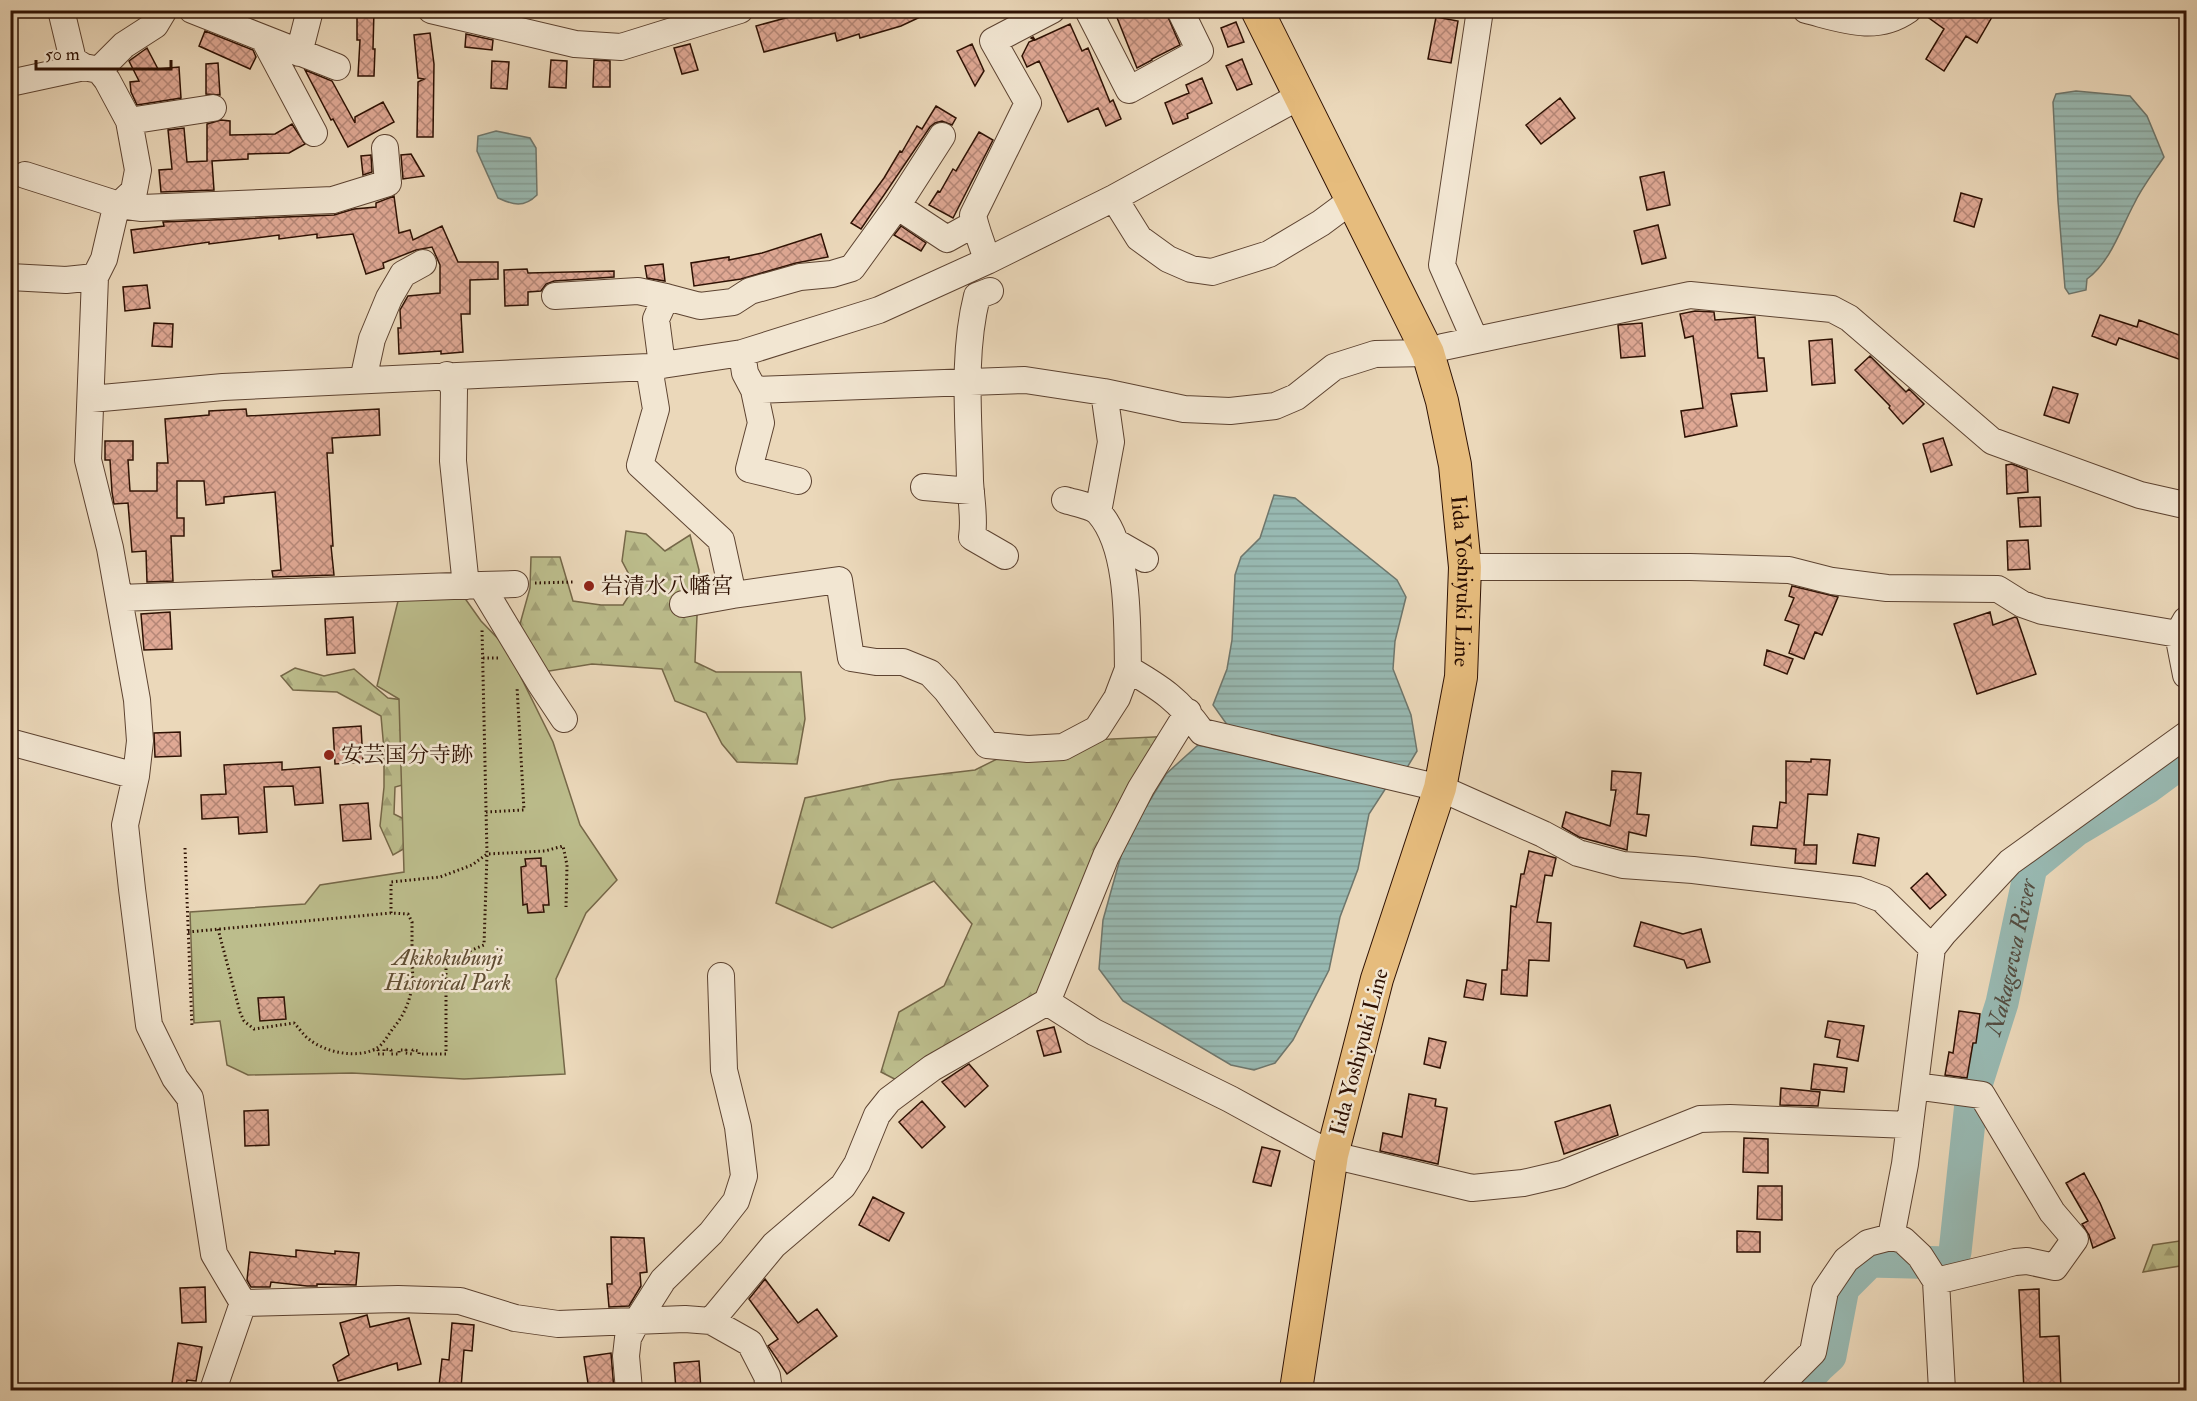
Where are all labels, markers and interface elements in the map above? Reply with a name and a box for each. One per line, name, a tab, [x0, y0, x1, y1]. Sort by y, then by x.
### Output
scale bar	[36, 33, 171, 71]
text: 50 m	[45, 43, 80, 66]
street label: Iida Yoshiyuki Line	[1444, 494, 1479, 667]
place label: 岩清水八幡宮	[601, 572, 733, 600]
marker: 岩清水八幡宮	[582, 579, 596, 593]
place label: 安芸国分寺跡	[341, 741, 473, 769]
marker: 安芸国分寺跡	[322, 748, 336, 762]
water label: Nakagawa River	[1977, 875, 2044, 1041]
park label: Akikokubunji Historical Park	[384, 944, 511, 997]
street label: Iida Yoshiyuki Line	[1323, 965, 1395, 1139]

